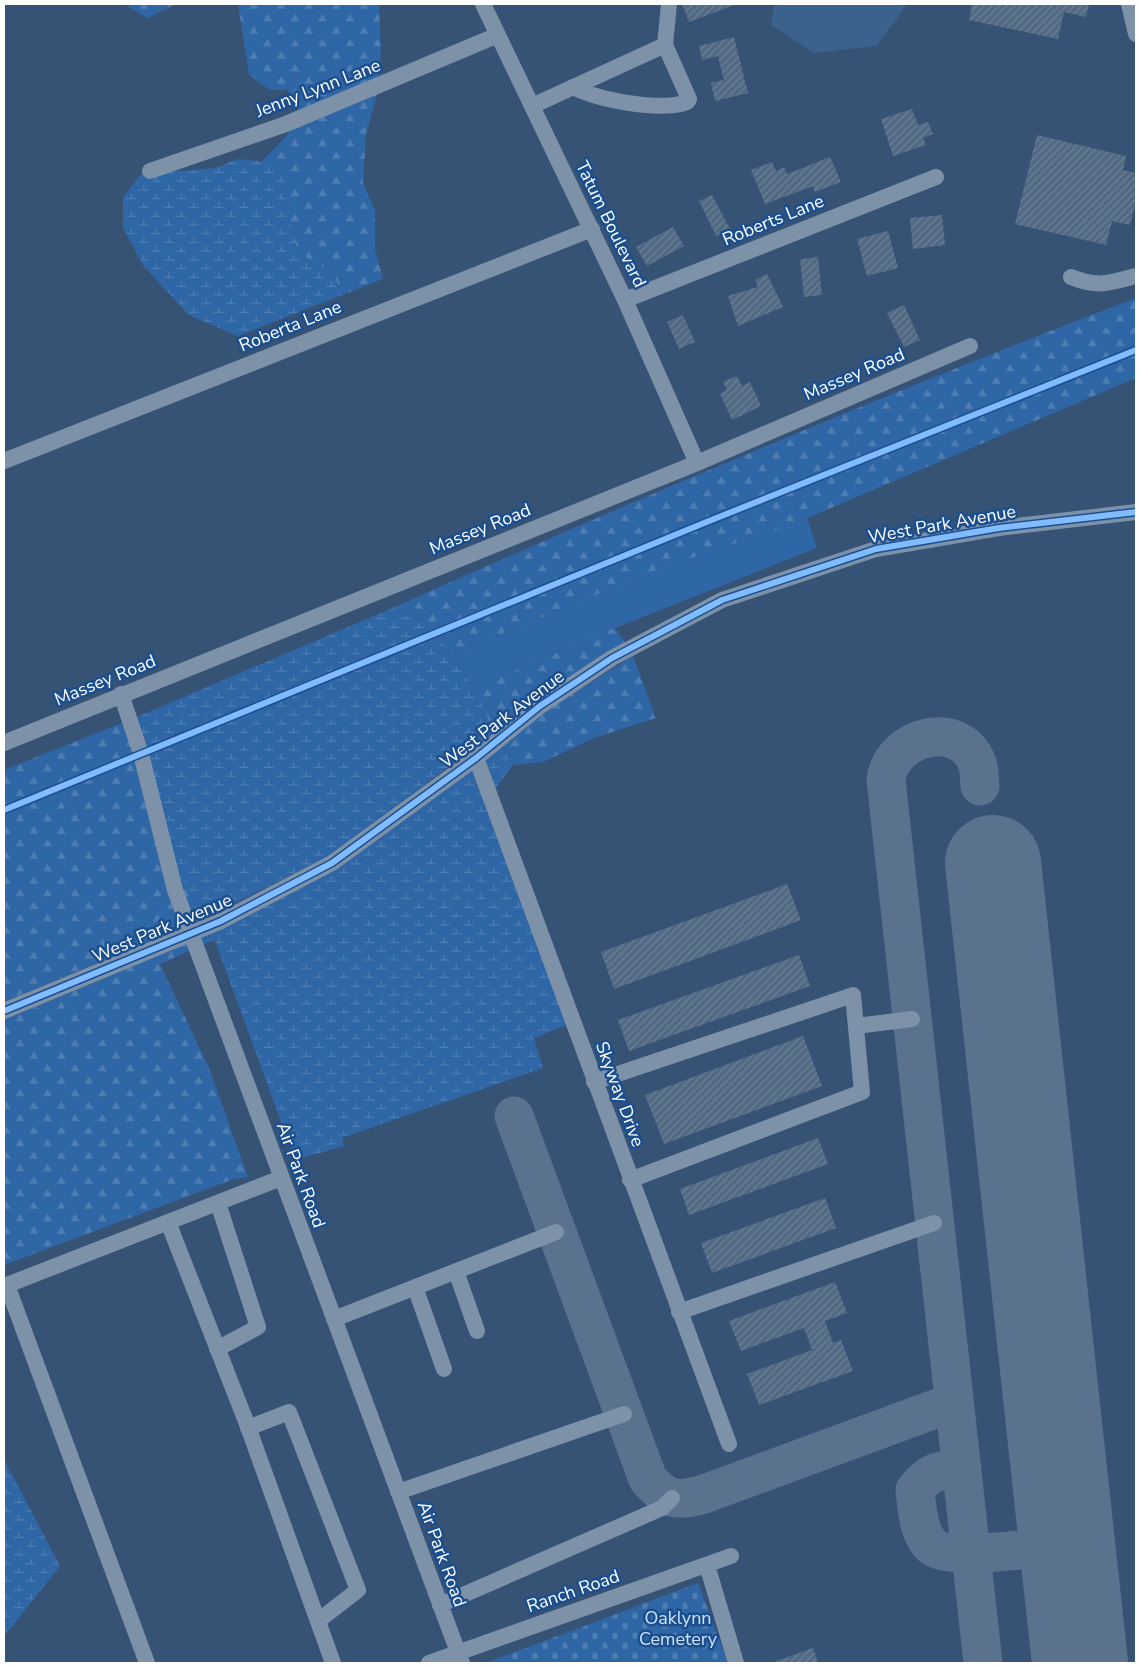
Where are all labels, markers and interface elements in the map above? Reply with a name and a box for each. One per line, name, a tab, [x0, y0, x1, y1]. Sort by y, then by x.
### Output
street label: Jenny Lynn Lane	[251, 53, 384, 123]
street label: Tatum Boulevard	[570, 157, 652, 291]
street label: Roberts Lane	[719, 189, 827, 251]
street label: Roberta Lane	[235, 295, 345, 357]
street label: Massey Road	[800, 342, 908, 406]
street label: Massey Road	[426, 498, 534, 560]
street label: West Park Avenue	[866, 499, 1018, 549]
street label: Massey Road	[51, 649, 159, 711]
street label: West Park Avenue	[435, 664, 569, 774]
street label: West Park Avenue	[88, 888, 236, 968]
street label: Skyway Drive	[590, 1038, 650, 1150]
street label: Air Park Road	[271, 1119, 331, 1231]
street label: Air Park Road	[412, 1498, 472, 1610]
street label: Ranch Road	[523, 1564, 623, 1618]
park label: Oaklynn Cemetery	[639, 1606, 718, 1651]

